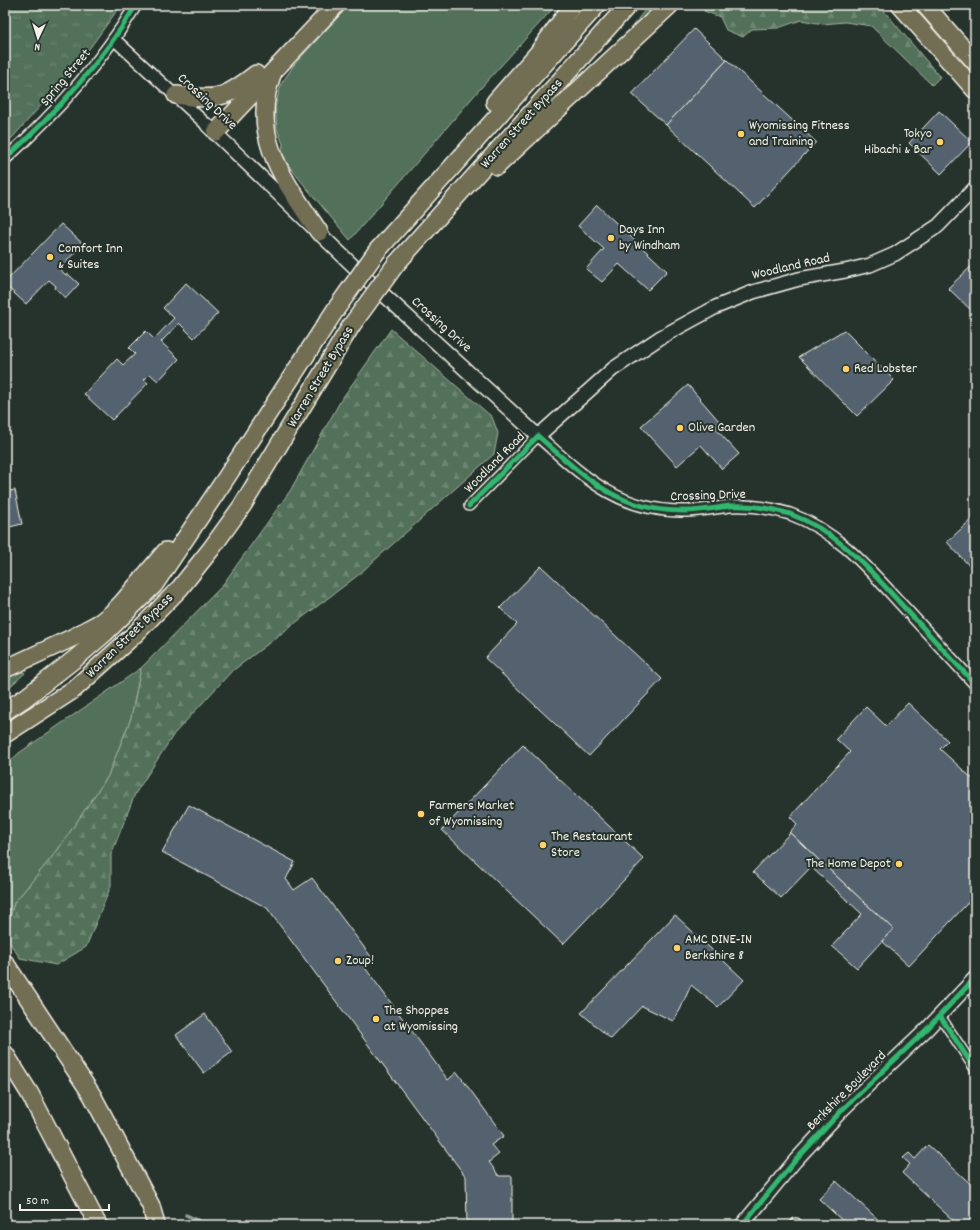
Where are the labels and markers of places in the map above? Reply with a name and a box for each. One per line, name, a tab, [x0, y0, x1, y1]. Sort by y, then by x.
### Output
place label: Wyomissing Fitness and Training	[749, 116, 850, 152]
place label: Tokyo Hibachi & Bar	[864, 124, 933, 160]
marker: Wyomissing Fitness and Training	[736, 129, 746, 139]
marker: Tokyo Hibachi & Bar	[935, 137, 945, 147]
place label: Days Inn by Windham	[619, 220, 680, 256]
marker: Days Inn by Windham	[606, 233, 616, 243]
place label: Comfort Inn & Suites	[58, 239, 123, 275]
marker: Comfort Inn & Suites	[45, 252, 55, 262]
place label: Red Lobster	[854, 359, 918, 379]
marker: Red Lobster	[841, 364, 851, 374]
place label: Olive Garden	[688, 418, 755, 438]
marker: Olive Garden	[675, 423, 685, 433]
place label: Farmers Market of Wyomissing	[429, 796, 514, 832]
marker: Farmers Market of Wyomissing	[416, 809, 426, 819]
place label: The Restaurant Store	[551, 827, 632, 863]
marker: The Restaurant Store	[538, 840, 548, 850]
place label: The Home Depot	[806, 854, 891, 874]
marker: The Home Depot	[894, 859, 904, 869]
place label: AMC DINE-IN Berkshire 8	[685, 930, 752, 966]
marker: AMC DINE-IN Berkshire 8	[672, 943, 682, 953]
place label: Zoup!	[346, 951, 374, 971]
marker: Zoup!	[333, 956, 343, 966]
place label: The Shoppes at Wyomissing	[384, 1001, 458, 1037]
marker: The Shoppes at Wyomissing	[371, 1014, 381, 1024]

